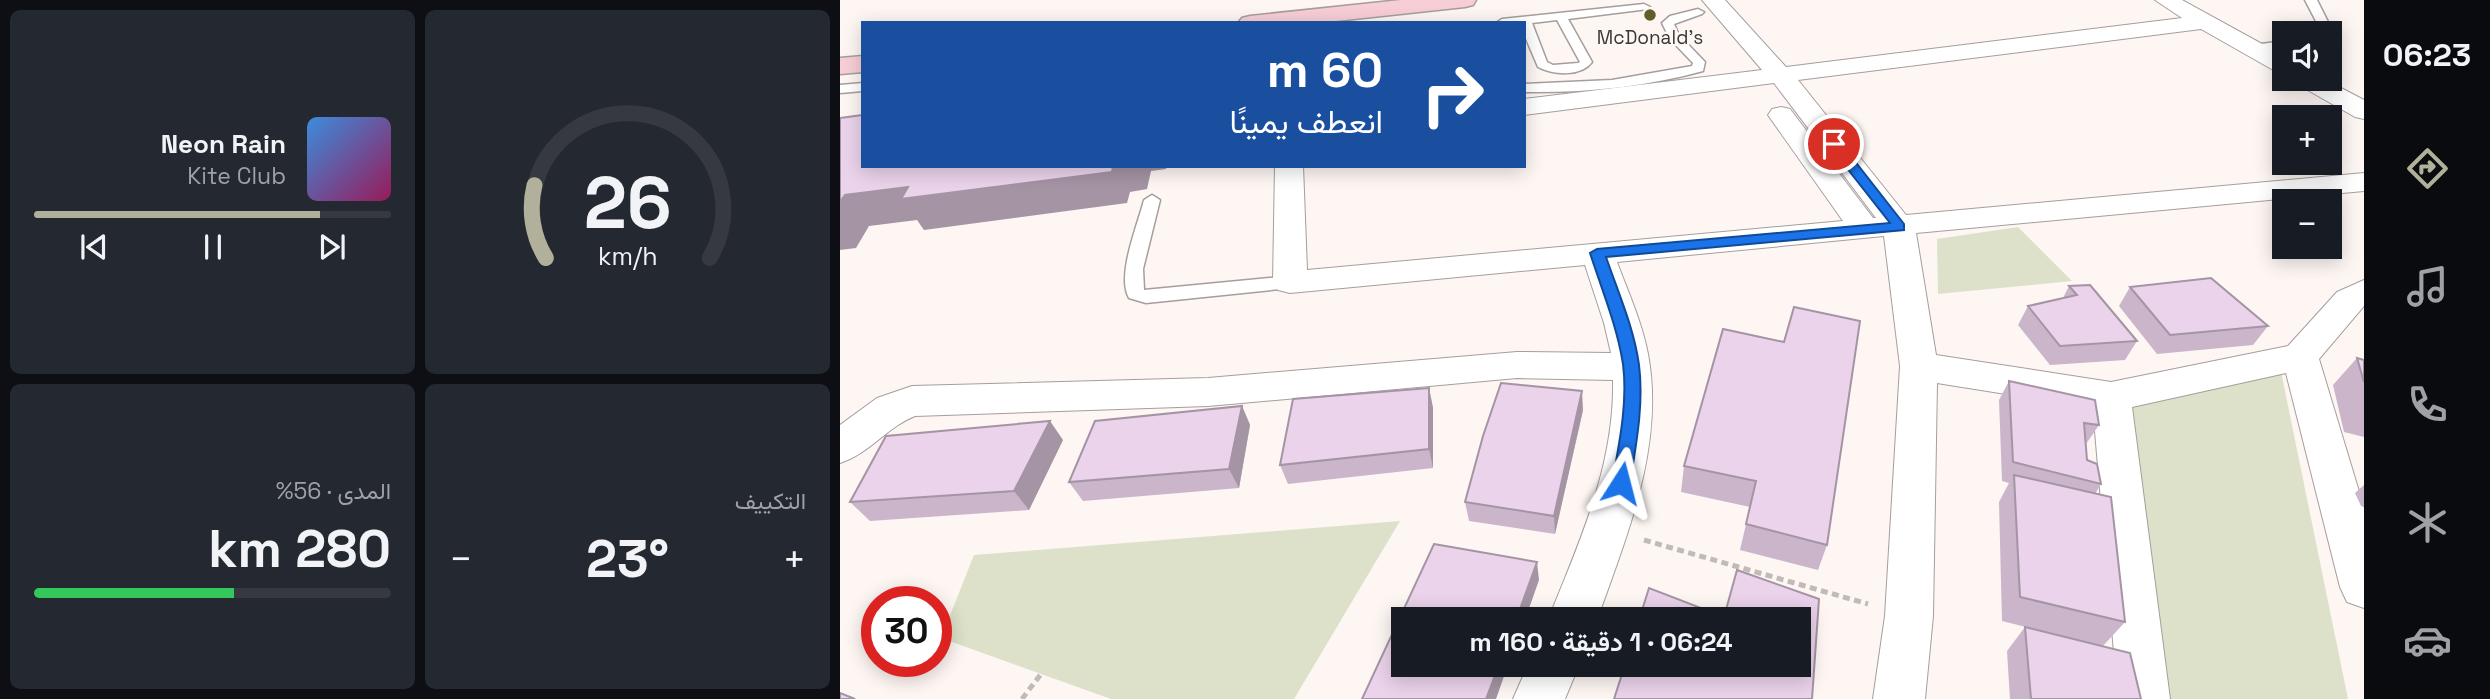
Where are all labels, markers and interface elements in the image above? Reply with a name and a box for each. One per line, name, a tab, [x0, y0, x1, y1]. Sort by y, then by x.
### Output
marker: McDonald's	[1642, 7, 1658, 23]
map controls	[2272, 21, 2342, 259]
button: sound	[2272, 21, 2342, 91]
place label: McDonald's	[1597, 25, 1703, 50]
text: 06:23	[2383, 35, 2471, 75]
text: 60 m	[1267, 39, 1383, 101]
icon: right	[1407, 49, 1498, 140]
text: انعطف يمينًا	[1230, 102, 1383, 142]
button: +	[2272, 105, 2342, 175]
pin	[1804, 114, 1864, 174]
icon: arrive	[1815, 125, 1853, 163]
text: Neon Rain	[161, 127, 286, 161]
icon: directions	[2403, 144, 2452, 193]
text: 26	[583, 156, 672, 249]
text: Kite Club	[187, 161, 286, 191]
button: −	[2272, 189, 2342, 259]
icon: previous	[75, 228, 113, 266]
icon: pause	[194, 228, 232, 266]
icon: next	[313, 228, 351, 266]
text: km/h	[598, 240, 657, 272]
icon: music	[2403, 262, 2452, 311]
icon: phone	[2403, 380, 2452, 429]
position arrow	[1584, 446, 1658, 520]
text: المدى · 56%	[276, 476, 391, 506]
text: التكييف	[735, 486, 806, 516]
icon: climate	[2403, 498, 2452, 547]
text: 280 km	[208, 516, 391, 582]
text: 23°	[586, 526, 669, 592]
text: −	[449, 535, 473, 583]
text: +	[782, 535, 806, 583]
speed limit sign: 30	[861, 586, 952, 677]
icon: car	[2403, 616, 2452, 665]
text: 06:24 · 1 دقيقة · 160 m	[1470, 625, 1732, 659]

